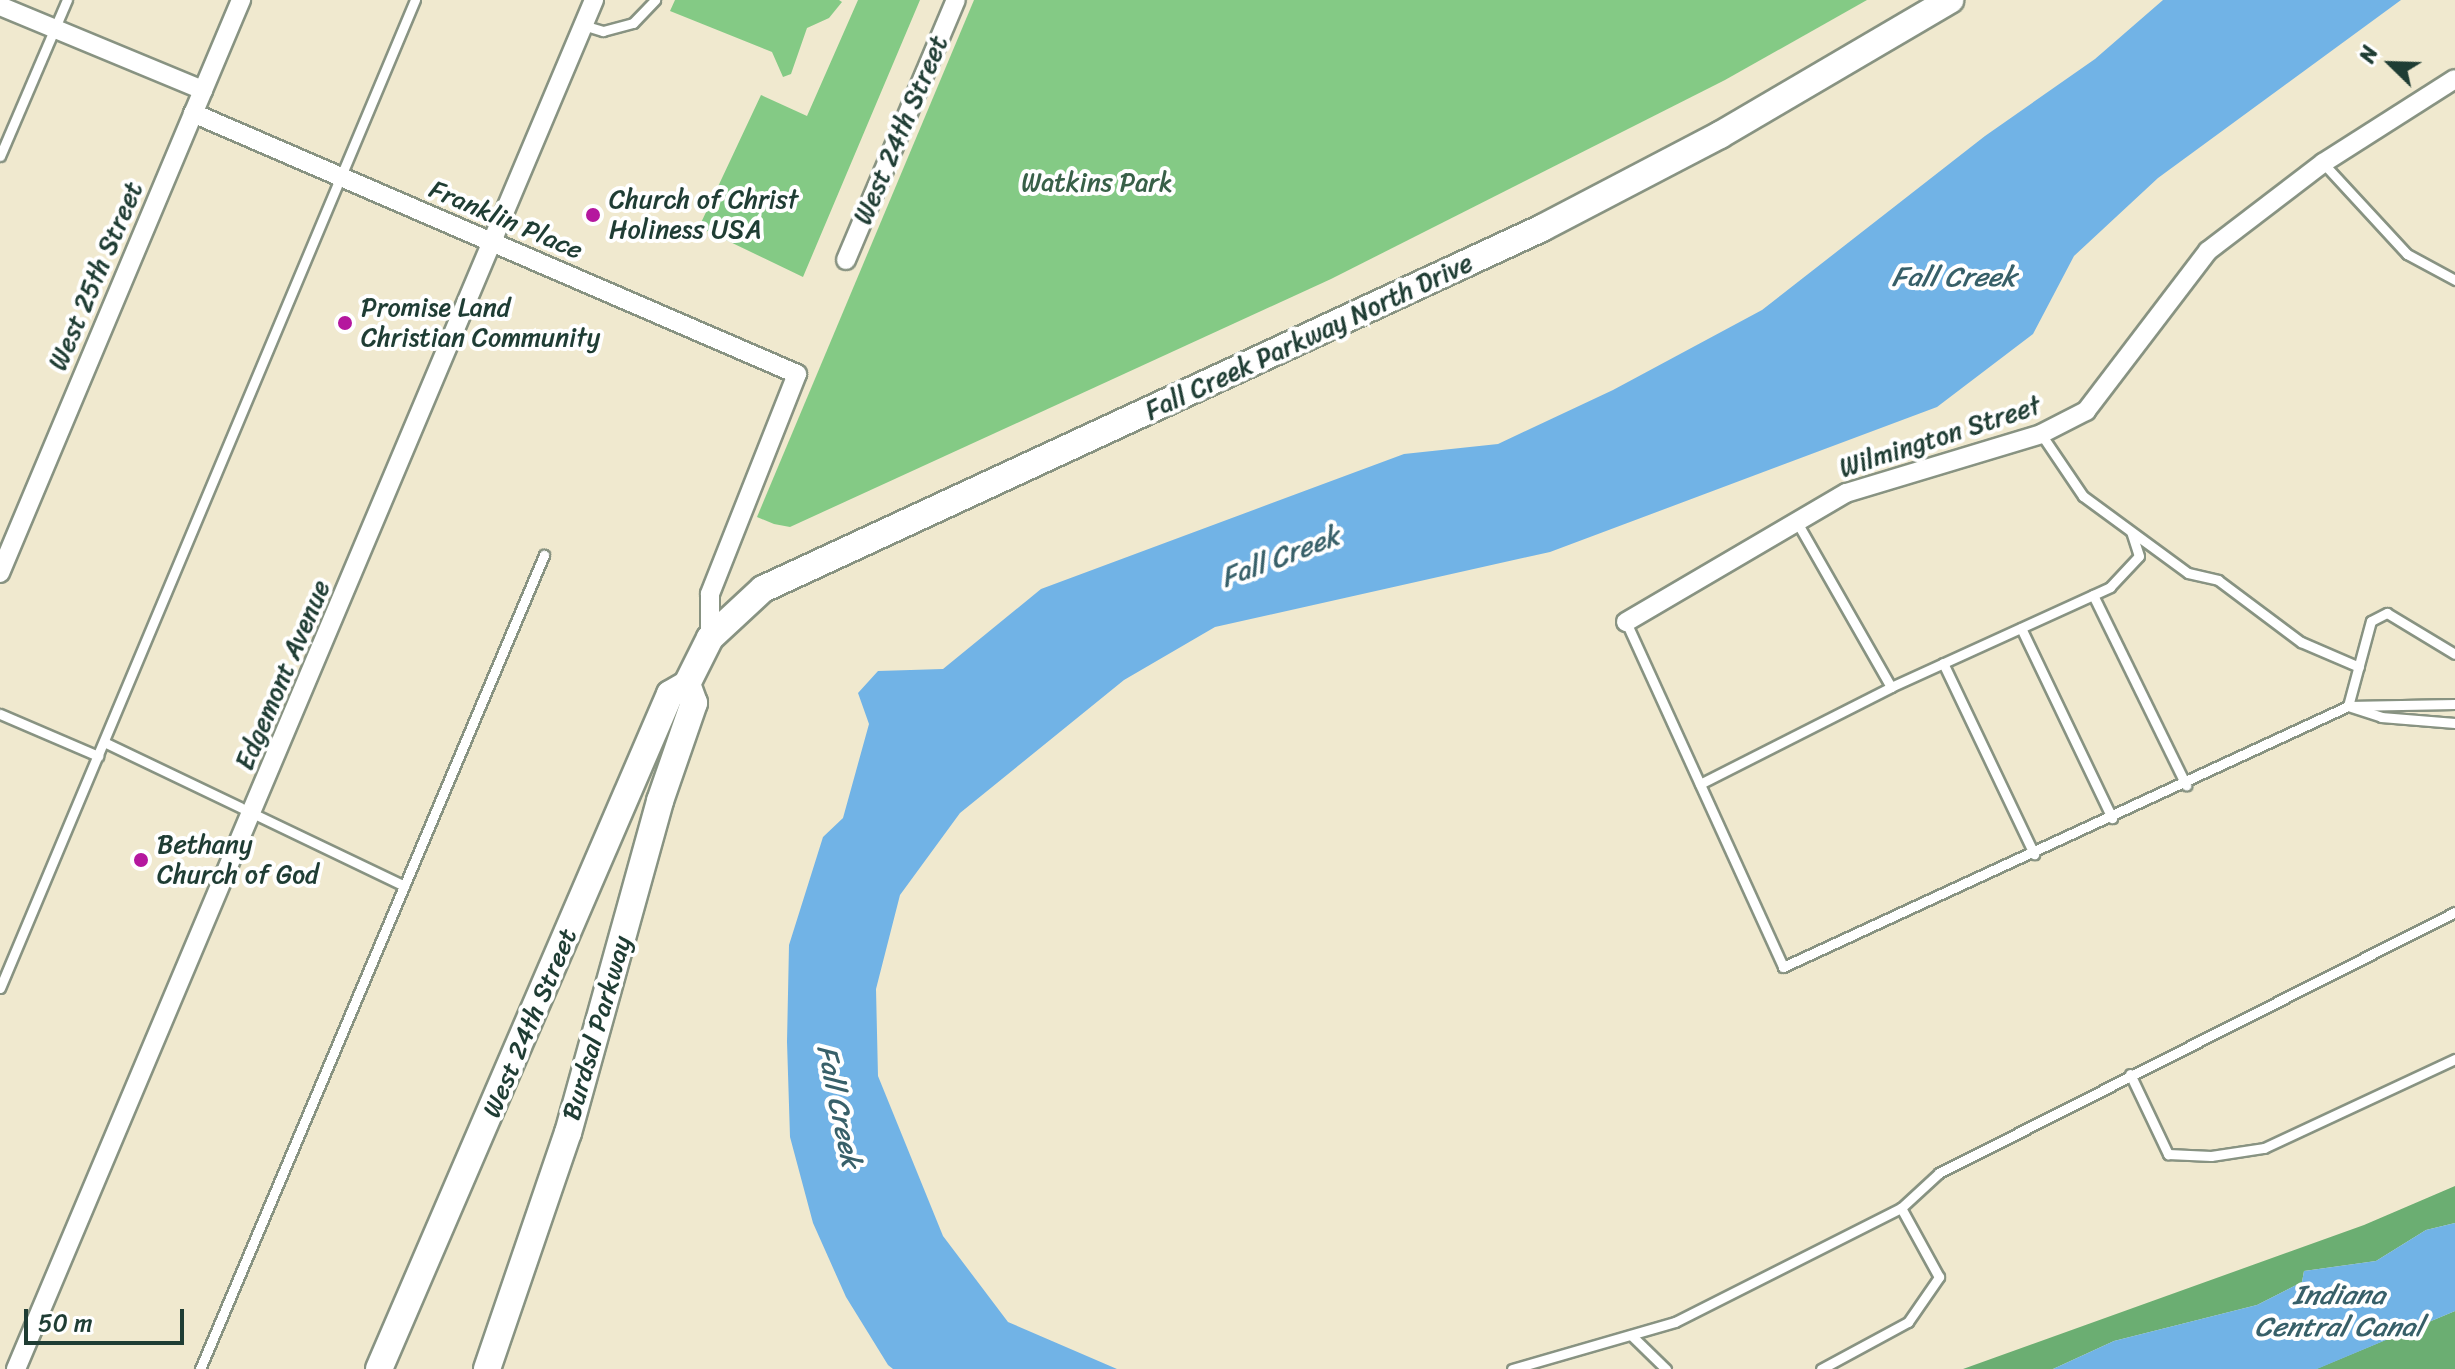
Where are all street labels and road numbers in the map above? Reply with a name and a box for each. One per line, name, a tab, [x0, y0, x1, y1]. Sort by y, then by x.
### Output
street label: West 24th Street	[847, 31, 955, 229]
street label: Franklin Place	[425, 174, 587, 266]
street label: West 25th Street	[42, 177, 150, 375]
street label: Fall Creek Parkway North Drive	[1139, 247, 1479, 427]
street label: Wilmington Street	[1835, 390, 2045, 484]
street label: Edgemont Avenue	[229, 576, 337, 774]
street label: West 24th Street	[476, 924, 584, 1122]
street label: Burdsal Parkway	[556, 932, 638, 1124]

